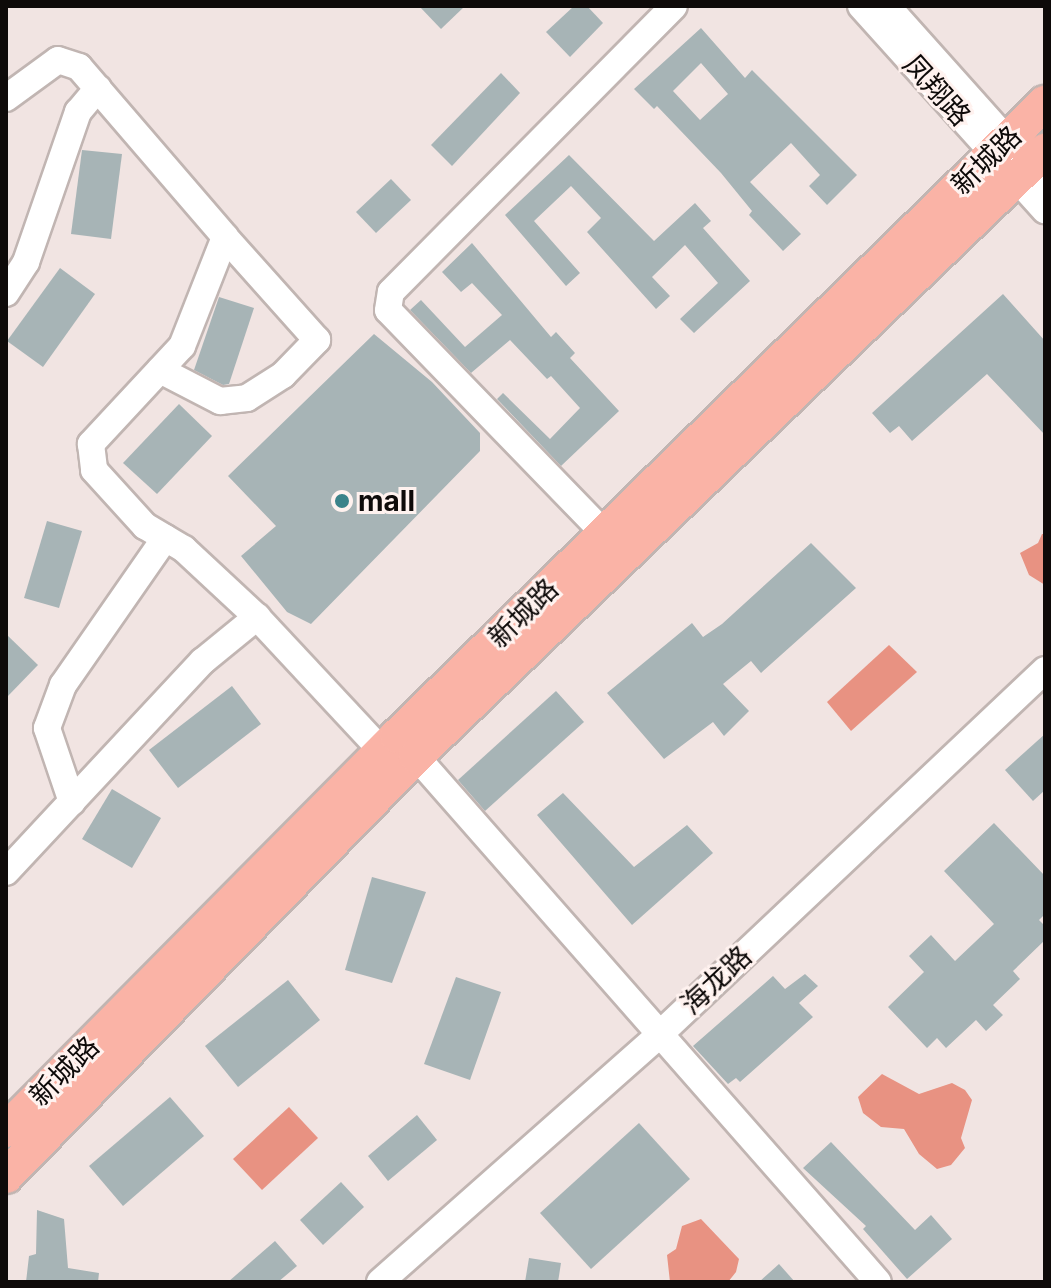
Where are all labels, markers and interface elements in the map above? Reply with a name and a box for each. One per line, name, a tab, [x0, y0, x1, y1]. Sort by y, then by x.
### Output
street label: 凤翔路	[896, 48, 978, 132]
street label: 新城路	[944, 119, 1028, 201]
place label: mall	[358, 484, 415, 518]
marker: mall	[333, 492, 351, 510]
street label: 新城路	[481, 572, 565, 654]
street label: 海龙路	[674, 939, 758, 1021]
street label: 新城路	[22, 1029, 106, 1113]

